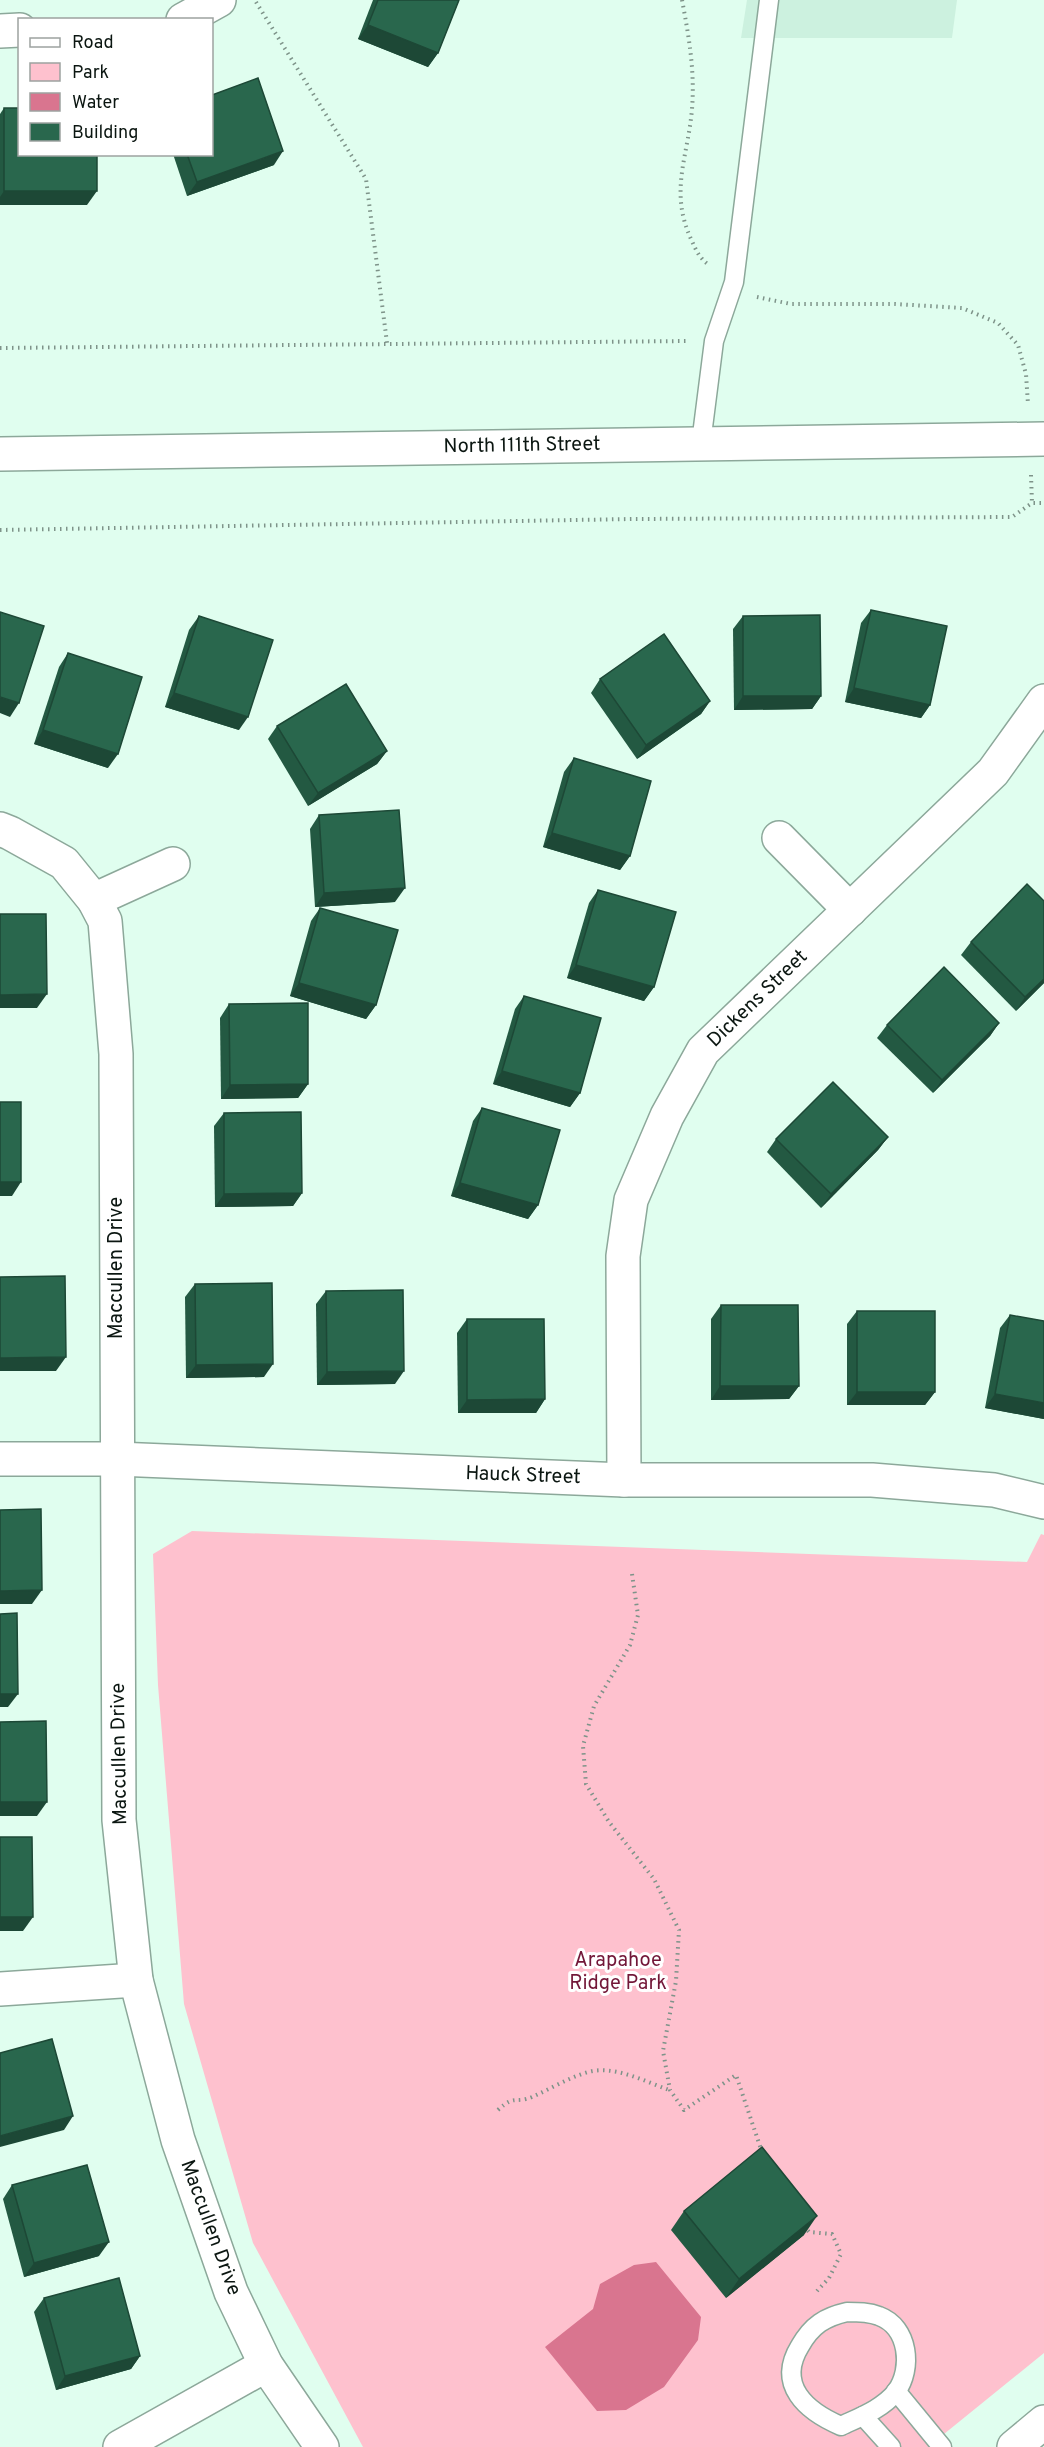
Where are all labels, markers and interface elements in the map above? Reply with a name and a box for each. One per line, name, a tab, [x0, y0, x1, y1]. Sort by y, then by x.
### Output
legend	[18, 18, 213, 156]
text: Road	[72, 32, 114, 55]
text: Park	[72, 62, 109, 85]
text: Water	[72, 92, 119, 115]
text: Building	[72, 122, 138, 145]
street label: North 111th Street	[443, 432, 601, 460]
street label: Dickens Street	[702, 944, 814, 1054]
street label: Maccullen Drive	[104, 1197, 130, 1339]
street label: Hauck Street	[465, 1461, 581, 1491]
street label: Maccullen Drive	[106, 1683, 134, 1825]
park label: Arapahoe Ridge Park	[569, 1948, 667, 1997]
street label: Maccullen Drive	[173, 2157, 247, 2299]

